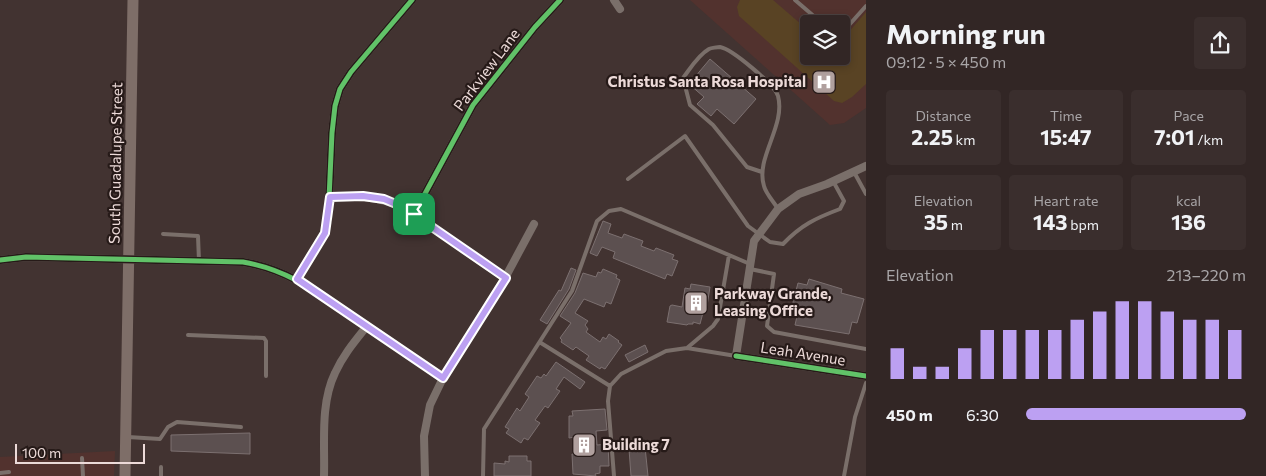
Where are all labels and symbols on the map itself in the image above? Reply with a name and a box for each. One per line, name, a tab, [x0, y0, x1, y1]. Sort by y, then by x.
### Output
street label: Parkview Lane	[449, 25, 523, 114]
hospital icon: Christus Santa Rosa Hospital	[811, 69, 837, 95]
place label: Christus Santa Rosa Hospital	[608, 72, 806, 90]
street label: South Guadalupe Street	[105, 82, 125, 244]
pin	[393, 193, 435, 235]
place label: Parkway Grande, Leasing Office	[714, 284, 832, 319]
building icon: Parkway Grande, Leasing Office	[683, 290, 709, 316]
street label: Leah Avenue	[759, 337, 847, 369]
building icon: Building 7	[571, 432, 597, 458]
place label: Building 7	[602, 435, 670, 453]
scale bar	[15, 441, 145, 464]

